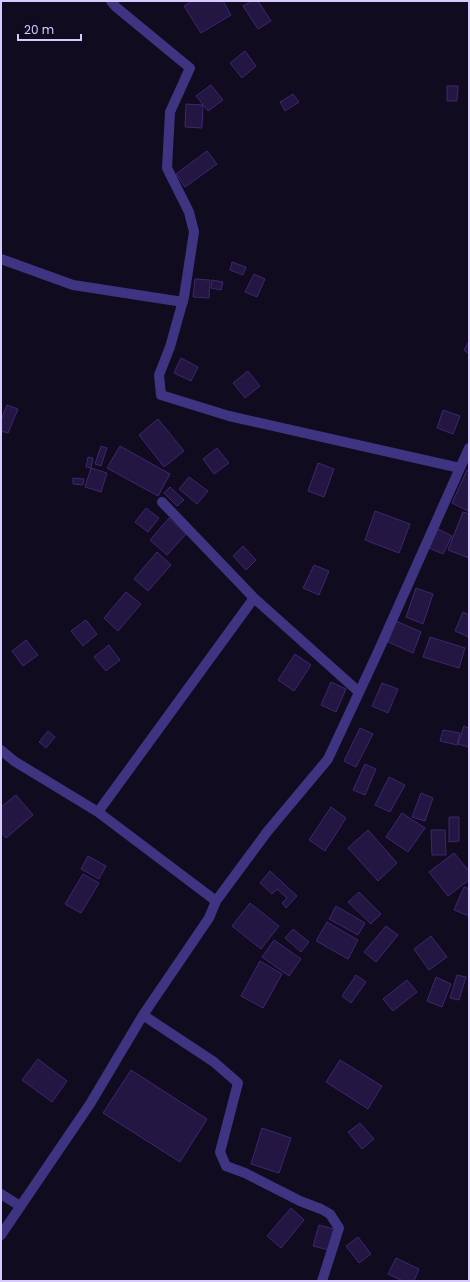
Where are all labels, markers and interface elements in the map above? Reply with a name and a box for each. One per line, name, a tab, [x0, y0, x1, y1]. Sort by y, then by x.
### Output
scale bar	[18, 16, 81, 42]
text: 20 m	[24, 21, 54, 38]

